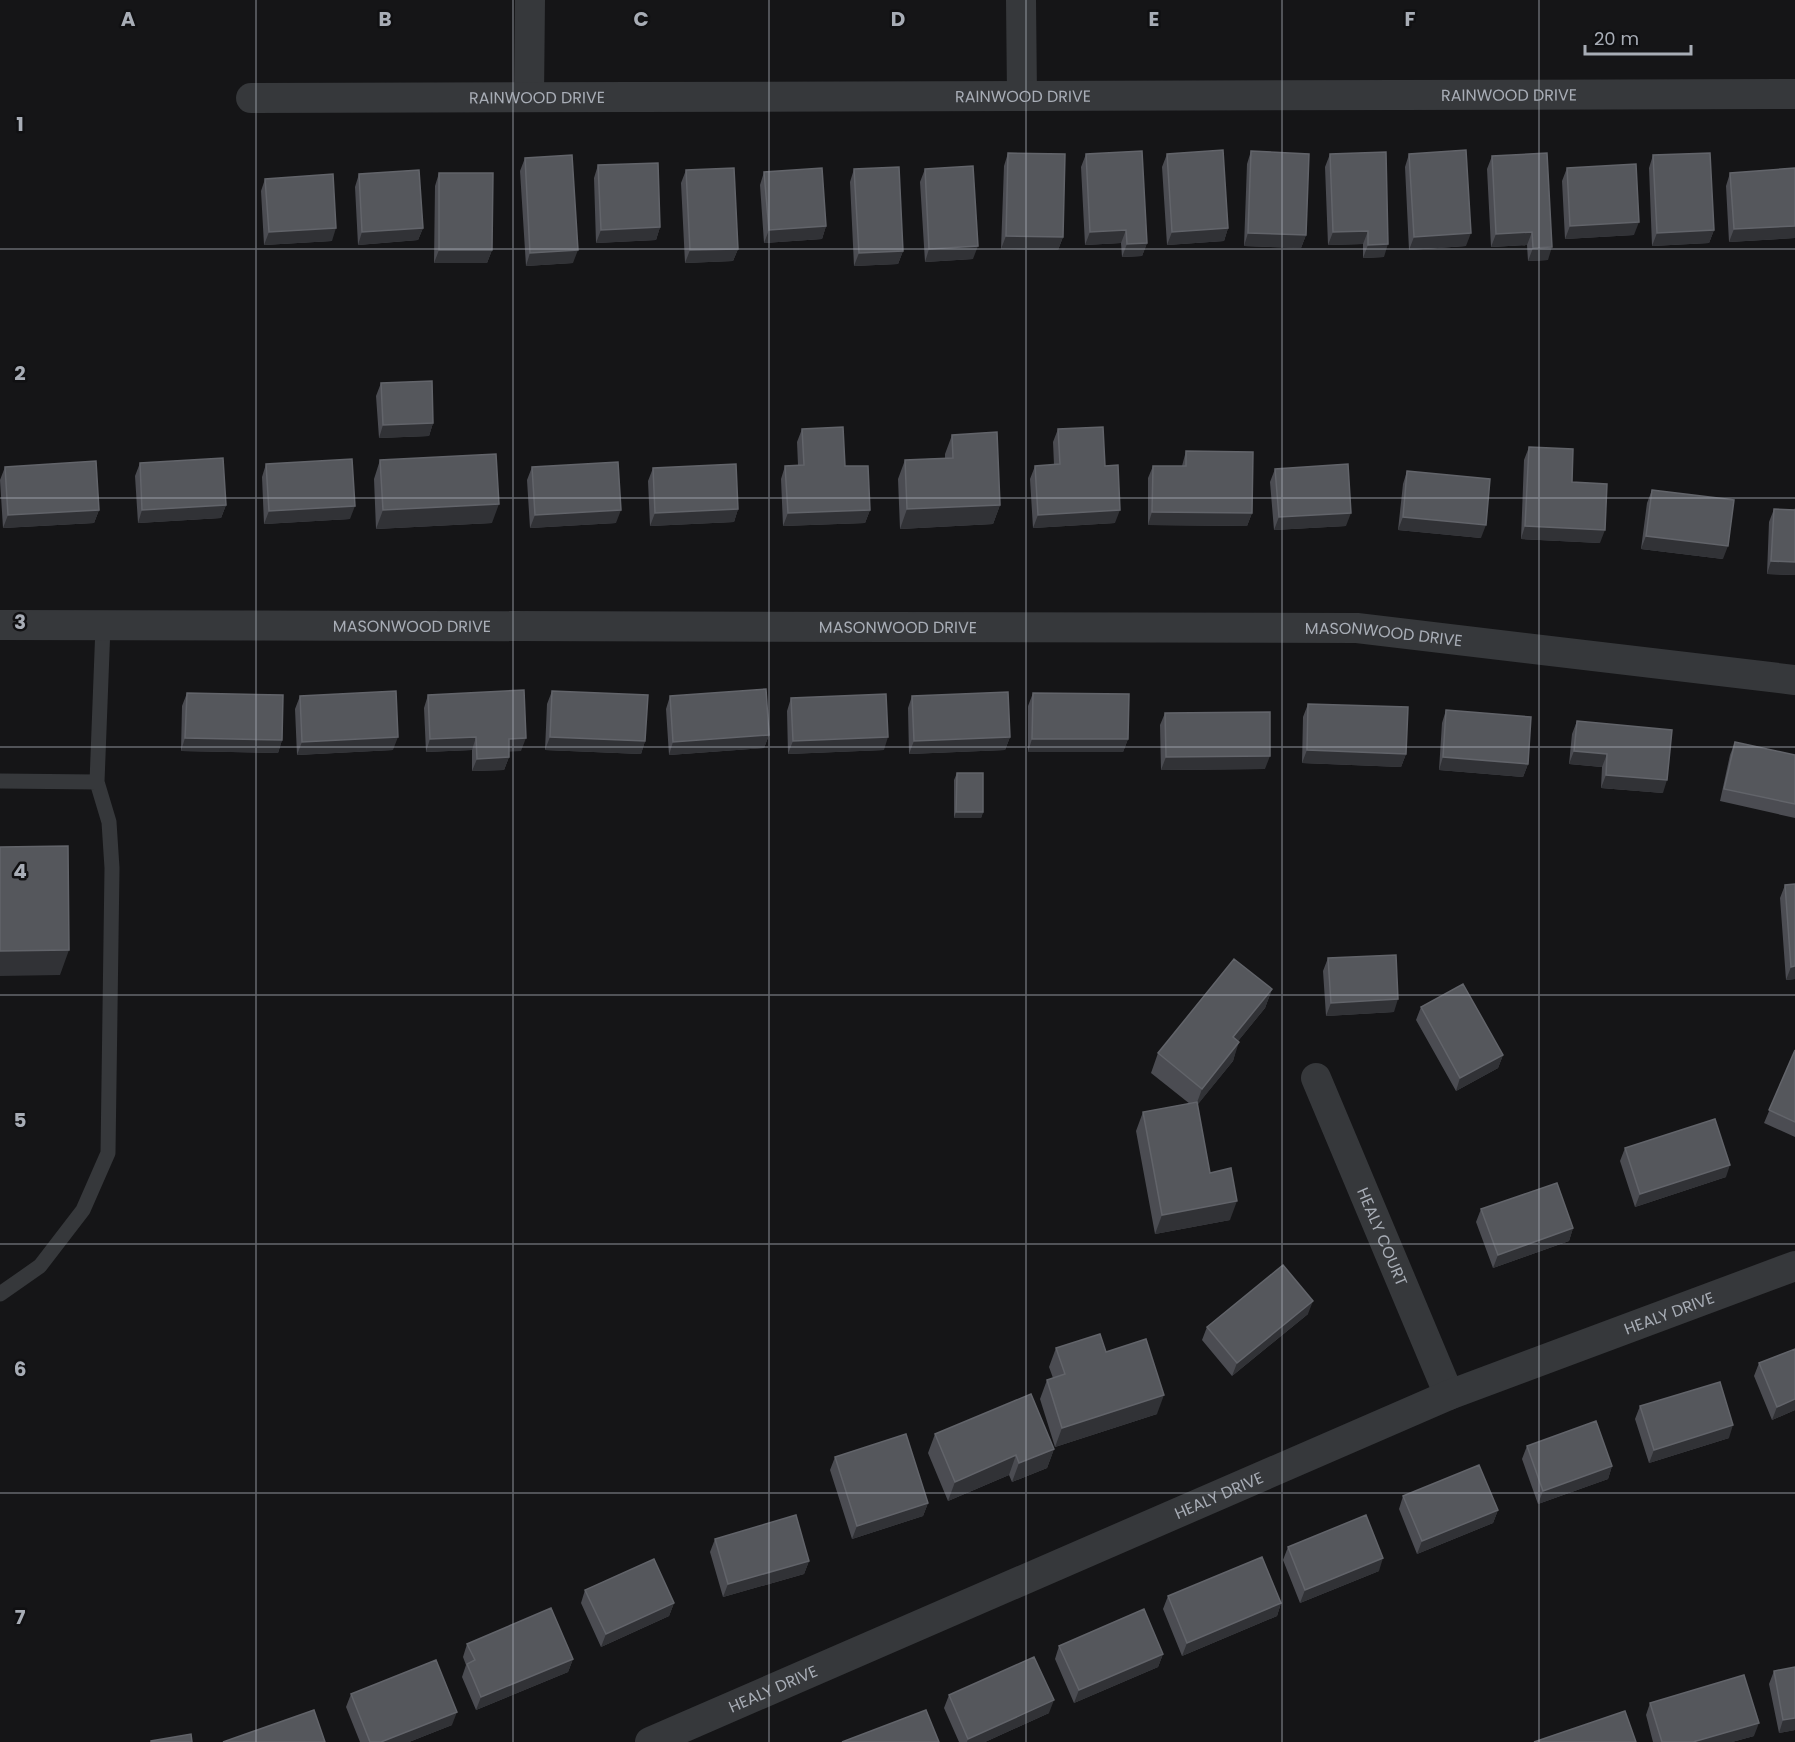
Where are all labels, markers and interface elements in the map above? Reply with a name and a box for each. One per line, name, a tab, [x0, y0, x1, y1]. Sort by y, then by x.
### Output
text: A	[121, 5, 136, 33]
text: B	[378, 5, 392, 33]
text: C	[633, 5, 649, 33]
text: D	[891, 5, 905, 33]
text: E	[1149, 5, 1159, 33]
text: F	[1405, 5, 1416, 33]
scale bar	[1585, 18, 1692, 56]
text: 20 m	[1594, 26, 1639, 51]
street label: RAINWOOD DRIVE	[1441, 83, 1577, 106]
street label: RAINWOOD DRIVE	[955, 84, 1091, 108]
street label: RAINWOOD DRIVE	[469, 86, 605, 109]
text: 1	[16, 110, 24, 138]
text: 2	[14, 359, 26, 387]
text: 3	[14, 608, 26, 636]
street label: MASONWOOD DRIVE	[333, 614, 491, 638]
street label: MASONWOOD DRIVE	[819, 615, 977, 639]
street label: MASONWOOD DRIVE	[1305, 616, 1464, 652]
text: 4	[13, 857, 27, 885]
text: 5	[14, 1106, 27, 1134]
street label: HEALY COURT	[1352, 1184, 1414, 1290]
street label: HEALY DRIVE	[1621, 1286, 1717, 1340]
text: 6	[14, 1355, 26, 1383]
street label: HEALY DRIVE	[1171, 1466, 1267, 1524]
text: 7	[15, 1603, 26, 1631]
street label: HEALY DRIVE	[725, 1659, 821, 1718]

